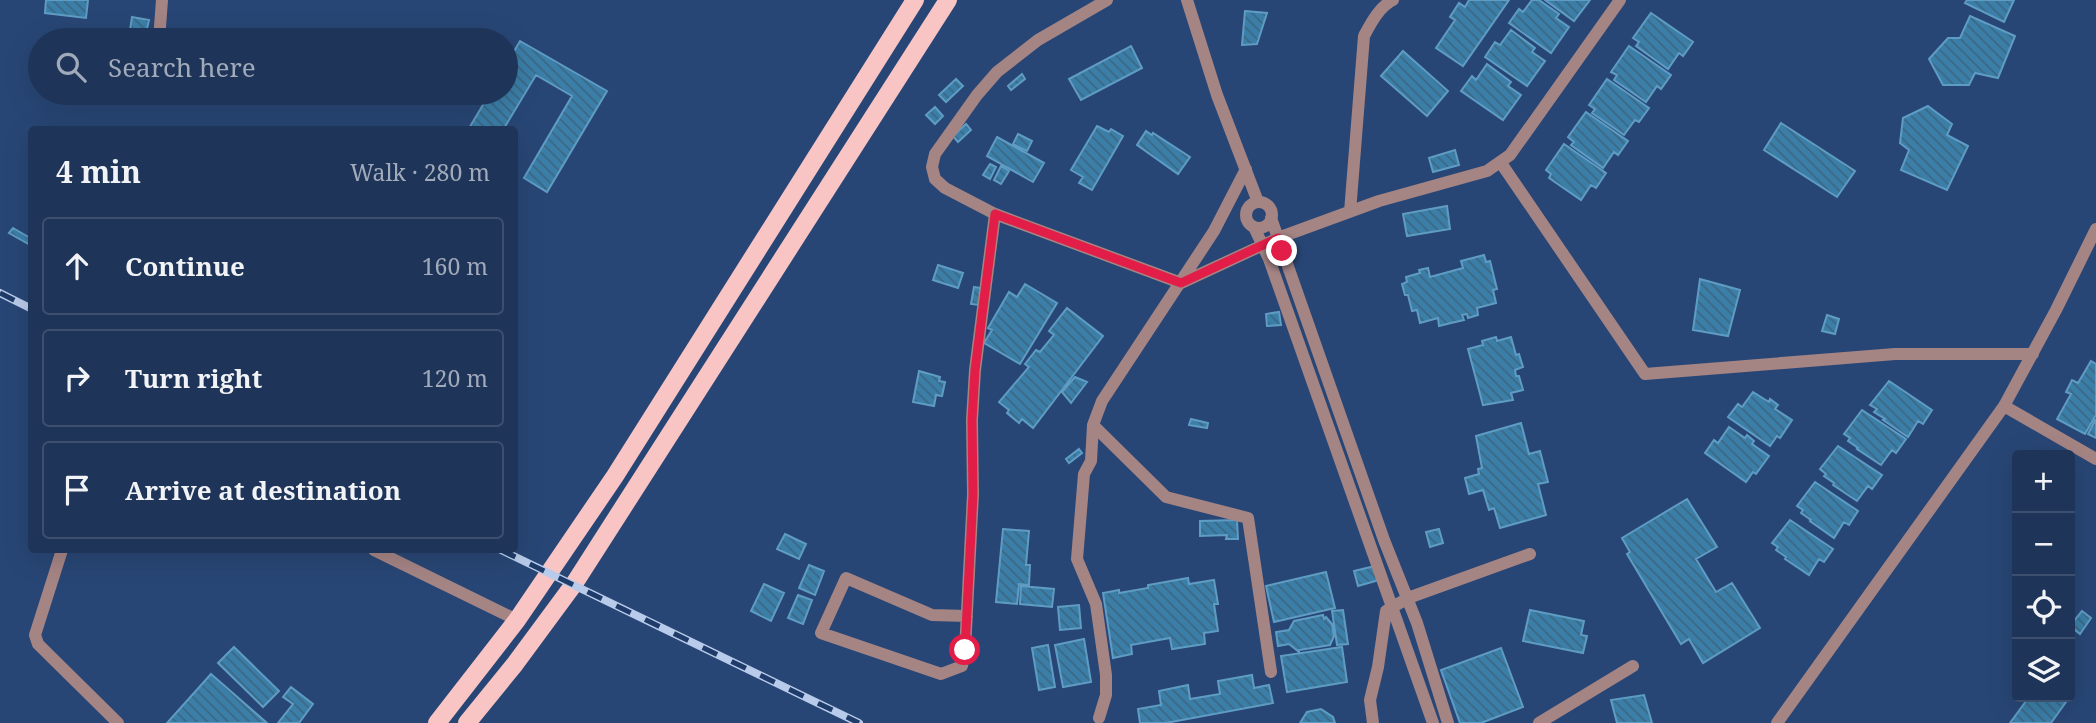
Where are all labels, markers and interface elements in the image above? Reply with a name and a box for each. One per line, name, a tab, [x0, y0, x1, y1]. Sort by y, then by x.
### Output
search box	[28, 28, 518, 105]
icon: search	[52, 48, 90, 86]
text: Search here	[108, 49, 256, 85]
text: 4 min	[56, 151, 141, 192]
text: Walk · 280 m	[350, 156, 490, 188]
route end	[1266, 235, 1297, 266]
icon: ahead	[58, 247, 96, 285]
text: Continue	[125, 248, 245, 284]
text: 160 m	[422, 250, 488, 282]
icon: right	[58, 359, 96, 397]
text: Turn right	[125, 360, 262, 396]
text: 120 m	[422, 362, 488, 394]
map controls	[2012, 450, 2075, 702]
button: +	[2012, 450, 2075, 513]
icon: arrive	[58, 471, 96, 509]
text: Arrive at destination	[125, 472, 401, 508]
button: −	[2012, 513, 2075, 576]
button: locate	[2012, 576, 2075, 639]
route start	[949, 634, 980, 665]
button: layers	[2012, 639, 2075, 702]

